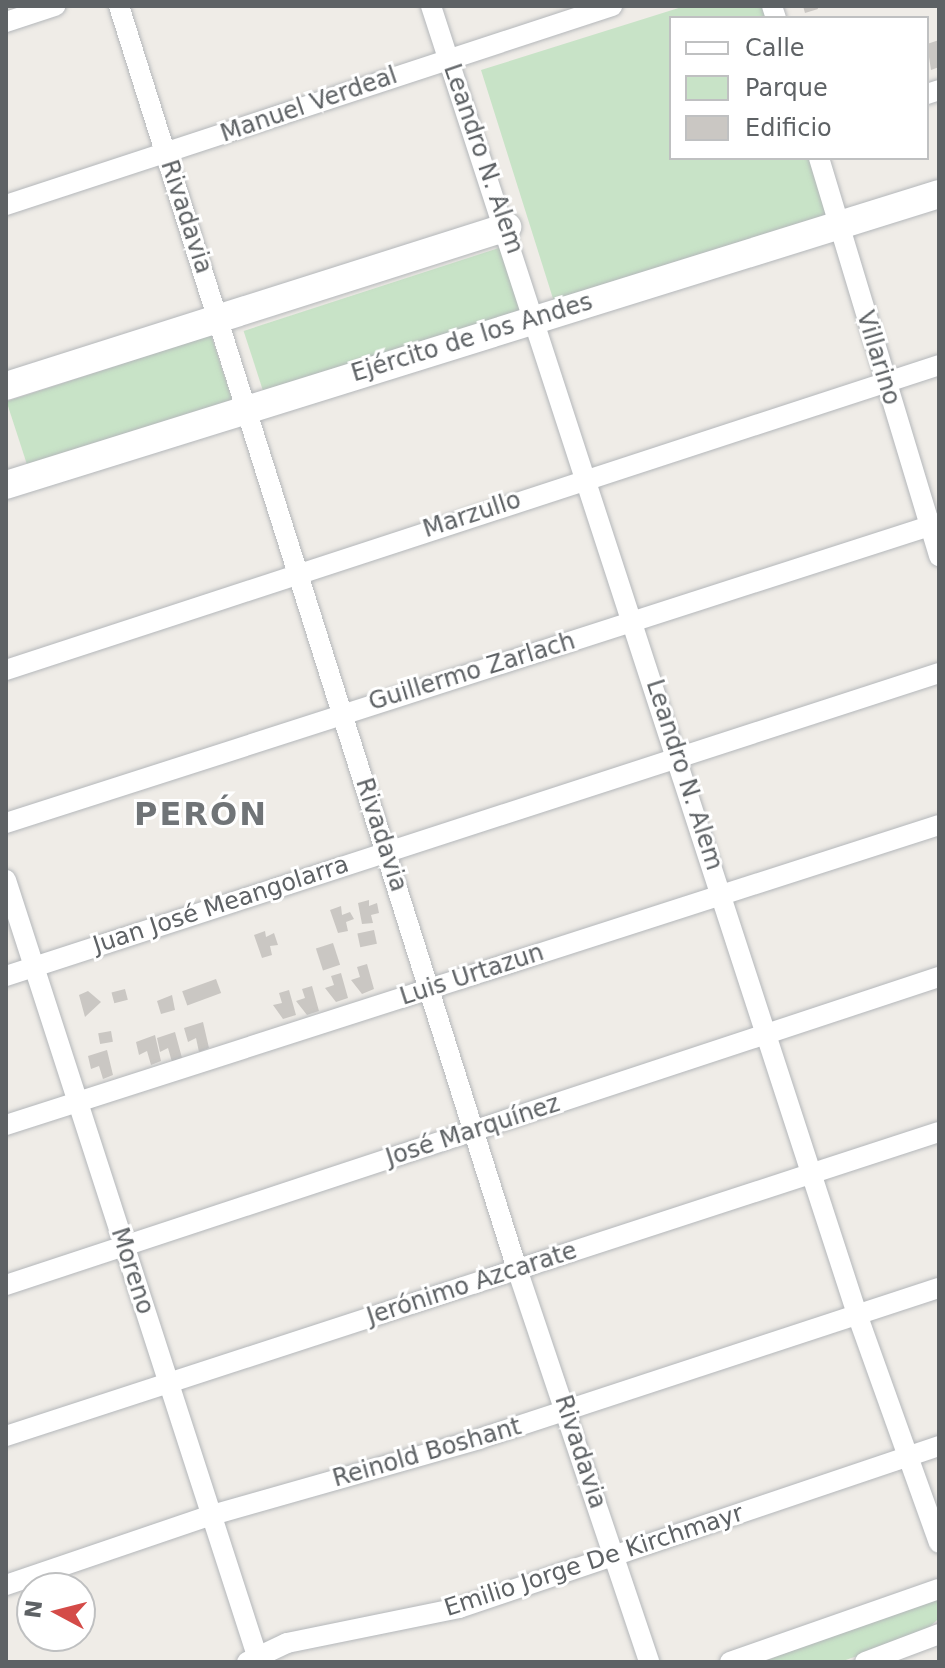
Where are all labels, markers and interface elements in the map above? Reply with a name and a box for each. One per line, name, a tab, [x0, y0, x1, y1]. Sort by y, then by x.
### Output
legend	[669, 16, 929, 160]
text: Calle	[745, 34, 805, 62]
street label: Leandro N. Alem	[437, 60, 529, 258]
street label: Manuel Verdeal	[217, 61, 401, 149]
text: Parque	[745, 74, 828, 102]
text: Edificio	[745, 114, 832, 142]
street label: Rivadavia	[154, 157, 218, 277]
street label: Ejército de los Andes	[348, 288, 596, 388]
street label: Villarino	[850, 307, 906, 409]
street label: Marzullo	[419, 486, 525, 544]
street label: Guillermo Zarlach	[365, 627, 579, 717]
street label: Leandro N. Alem	[640, 676, 728, 874]
street label: Rivadavia	[349, 775, 413, 895]
district label: PERÓN	[134, 795, 268, 833]
street label: Juan José Meangolarra	[89, 850, 353, 960]
street label: Luis Urtazun	[396, 938, 548, 1012]
street label: José Marquínez	[382, 1089, 564, 1173]
street label: Moreno	[104, 1224, 160, 1318]
street label: Jerónimo Azcarate	[363, 1236, 581, 1332]
street label: Rivadavia	[548, 1392, 612, 1512]
street label: Reinold Boshant	[329, 1412, 525, 1494]
street label: Emilio Jorge De Kirchmayr	[441, 1499, 747, 1623]
north arrow	[16, 1572, 96, 1652]
text: N	[20, 1599, 47, 1620]

